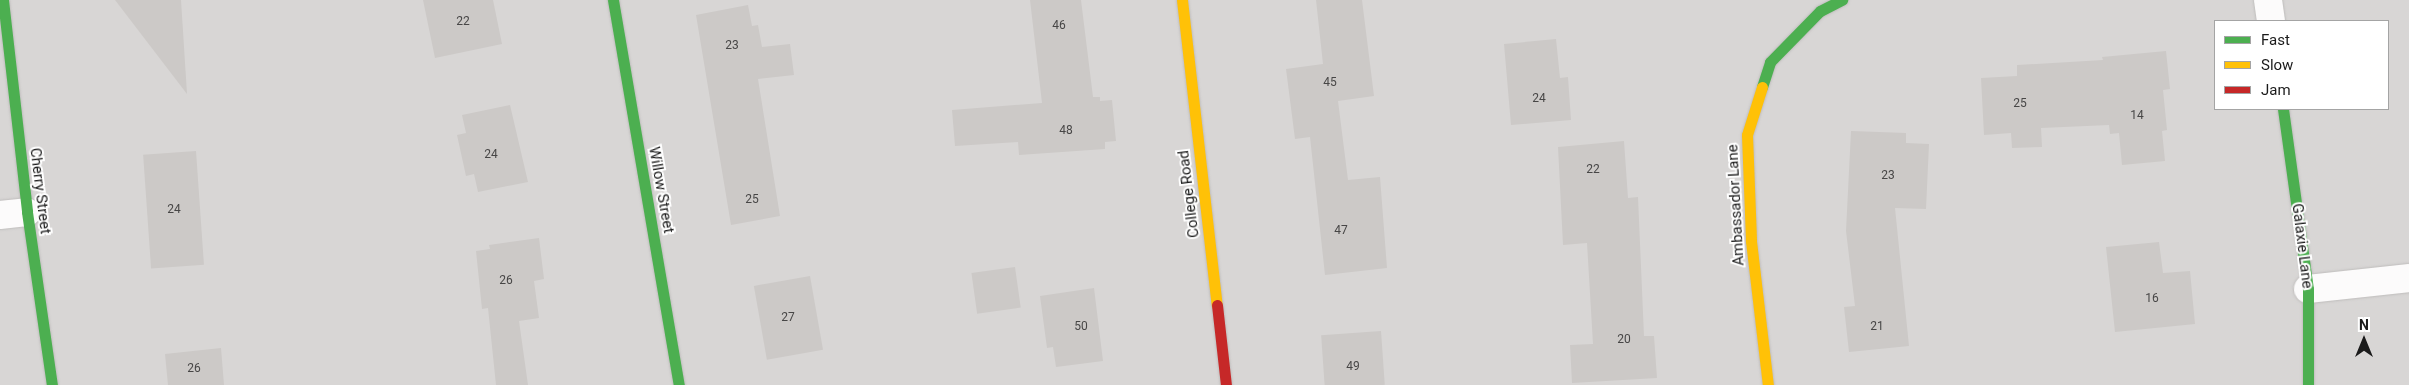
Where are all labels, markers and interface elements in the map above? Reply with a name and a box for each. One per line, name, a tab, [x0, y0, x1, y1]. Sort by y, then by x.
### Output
house number: 22	[456, 15, 470, 29]
house number: 46	[1052, 19, 1066, 33]
legend	[2214, 20, 2389, 110]
text: Fast	[2261, 31, 2290, 49]
house number: 23	[725, 39, 739, 53]
text: Slow	[2261, 56, 2293, 74]
house number: 45	[1323, 76, 1337, 90]
text: Jam	[2261, 81, 2291, 99]
house number: 24	[1532, 92, 1546, 106]
house number: 25	[2013, 97, 2027, 111]
house number: 14	[2130, 109, 2144, 123]
house number: 48	[1059, 124, 1073, 138]
street label: Ambassador Lane	[1724, 144, 1748, 266]
street label: Willow Street	[645, 145, 677, 235]
street label: Cherry Street	[26, 147, 54, 235]
house number: 24	[484, 148, 498, 162]
street label: College Road	[1175, 149, 1203, 239]
house number: 22	[1586, 163, 1600, 177]
house number: 23	[1881, 169, 1895, 183]
house number: 25	[745, 193, 759, 207]
house number: 24	[167, 203, 181, 217]
street label: Galaxie Lane	[2288, 203, 2316, 289]
house number: 47	[1334, 224, 1348, 238]
house number: 26	[499, 274, 513, 288]
house number: 16	[2145, 292, 2159, 306]
house number: 27	[781, 311, 795, 325]
north arrow	[2339, 315, 2389, 365]
text: N	[2359, 317, 2369, 333]
house number: 50	[1074, 320, 1088, 334]
house number: 21	[1870, 320, 1884, 334]
house number: 20	[1617, 333, 1631, 347]
house number: 49	[1346, 360, 1360, 374]
house number: 26	[187, 362, 201, 376]

